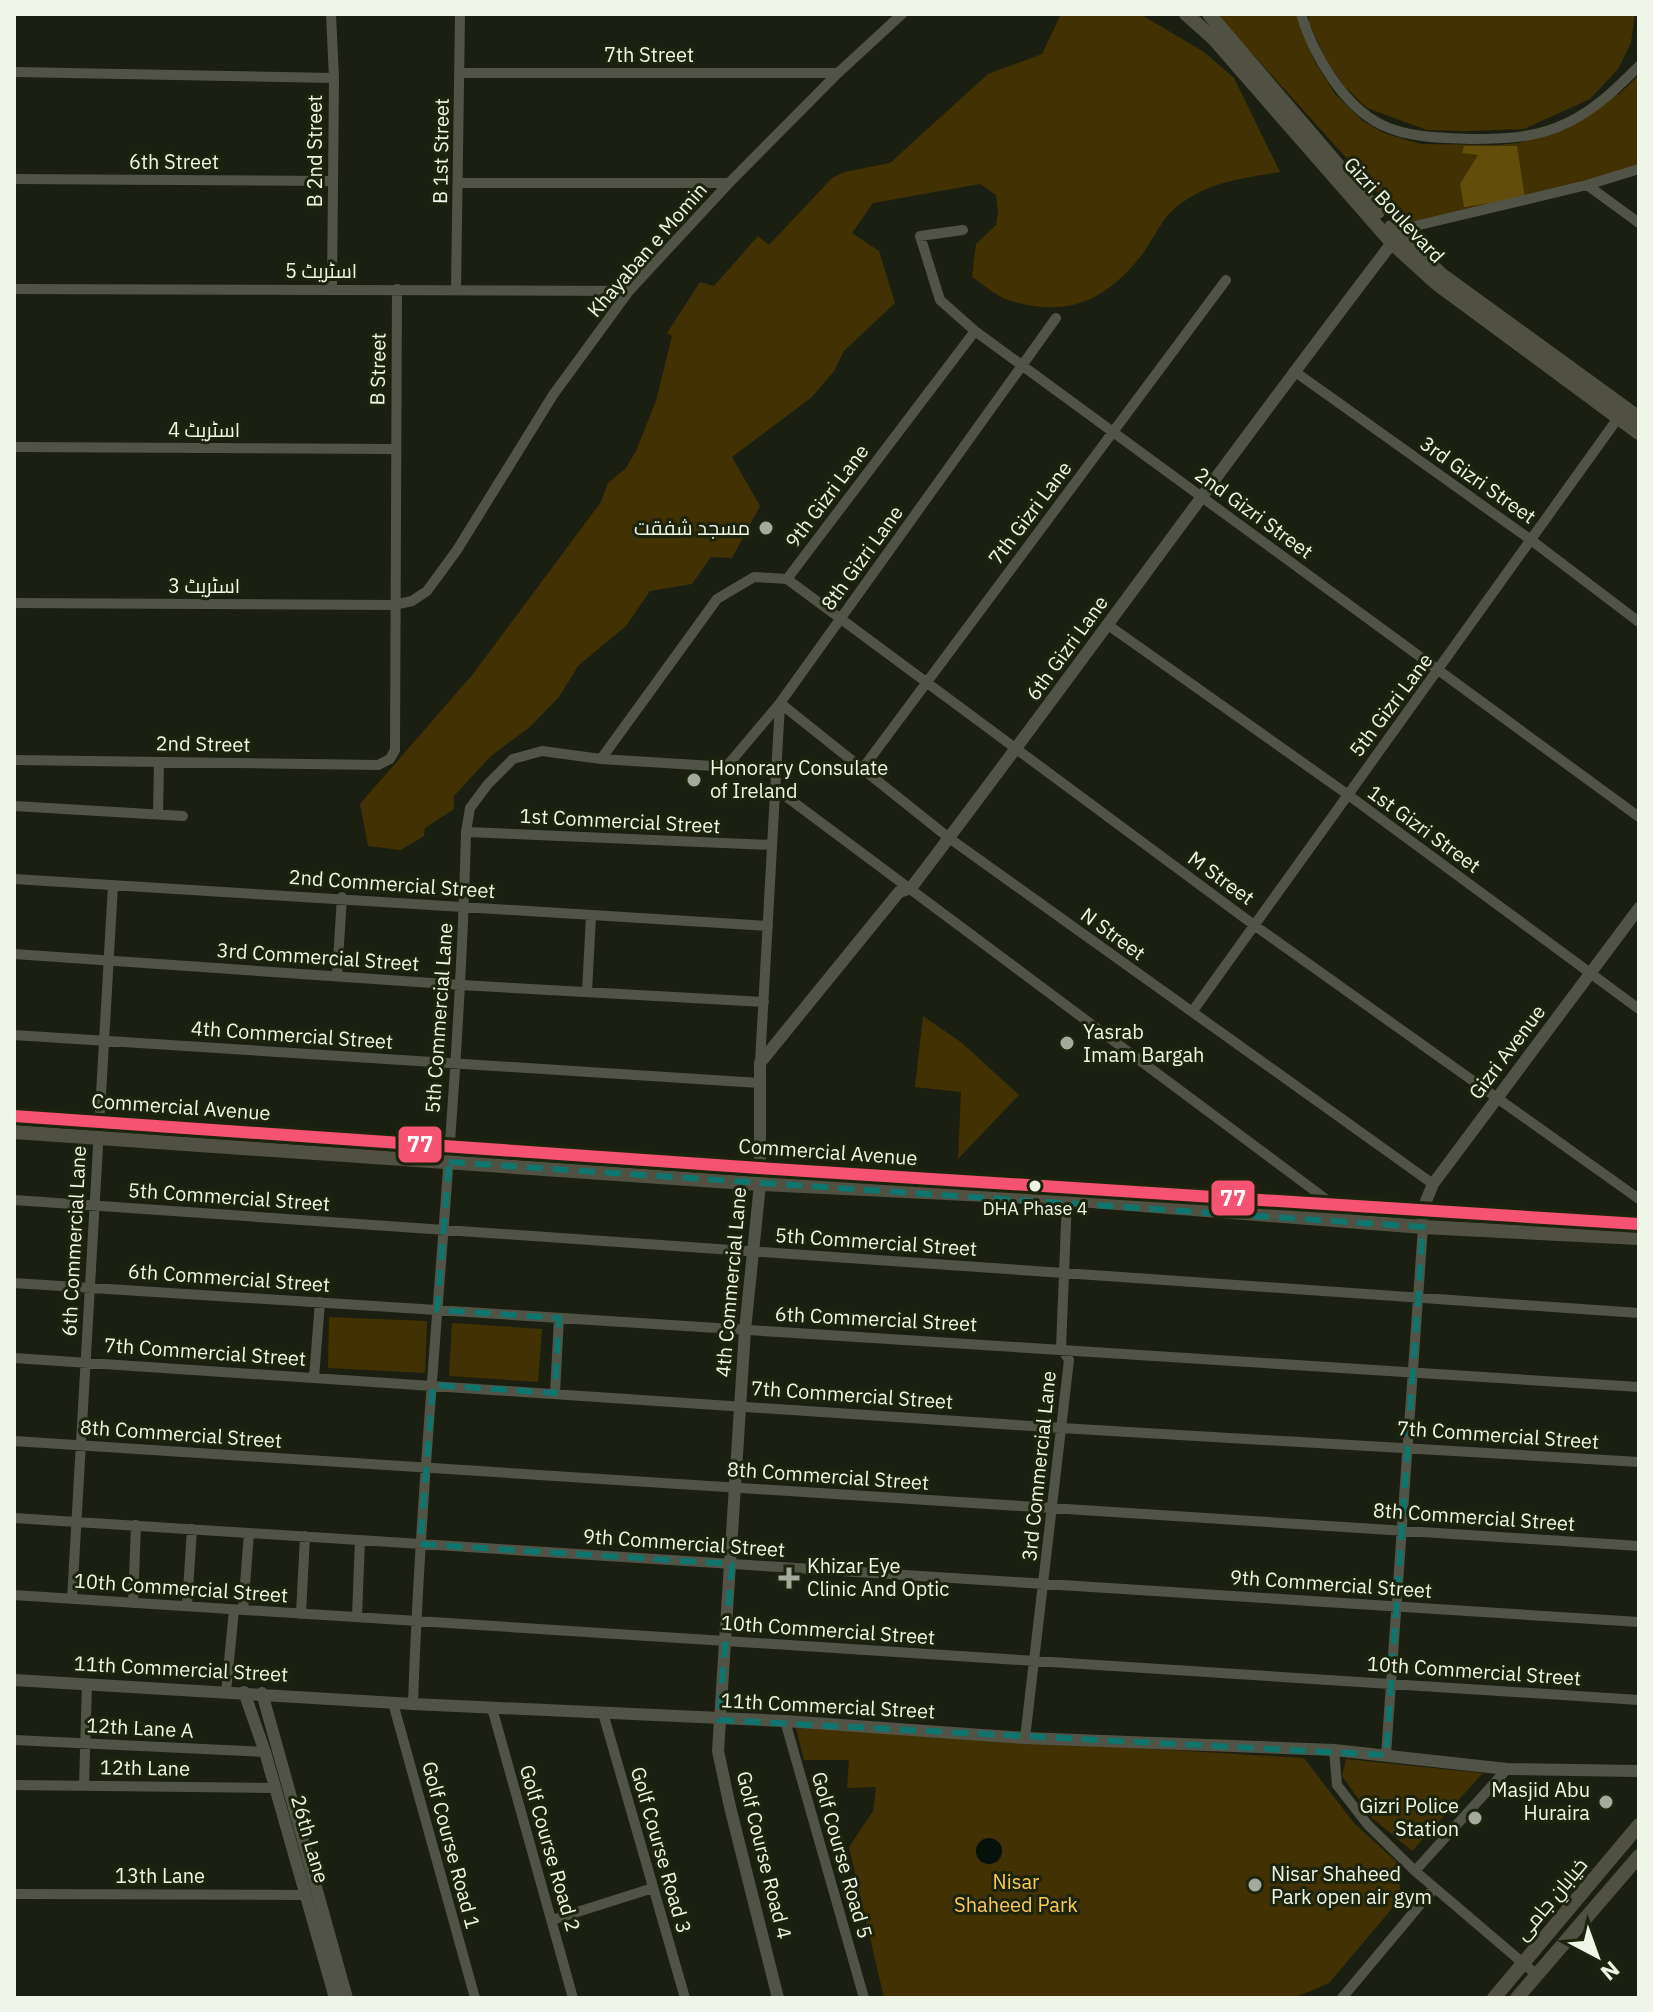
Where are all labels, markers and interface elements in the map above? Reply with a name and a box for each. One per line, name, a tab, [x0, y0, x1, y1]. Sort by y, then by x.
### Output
street label: 7th Street	[604, 41, 694, 68]
street label: B 2nd Street	[301, 95, 328, 207]
street label: B 1st Street	[426, 98, 455, 204]
street label: 6th Street	[129, 148, 219, 175]
street label: Gizri Boulevard	[1338, 151, 1451, 269]
street label: Khayaban e Momin	[581, 177, 713, 323]
street label: اسٹریٹ 5	[285, 257, 357, 284]
street label: B Street	[363, 332, 392, 406]
street label: اسٹریٹ 4	[168, 416, 240, 443]
street label: 3rd Gizri Street	[1415, 430, 1542, 530]
street label: 9th Gizri Lane	[779, 438, 875, 553]
street label: 7th Gizri Lane	[982, 455, 1078, 570]
street label: 2nd Gizri Street	[1190, 461, 1319, 565]
street label: 8th Gizri Lane	[814, 500, 909, 616]
place label: مسجد شفقت	[634, 514, 750, 541]
marker: مسجد شفقت	[757, 519, 775, 537]
street label: اسٹریٹ 3	[168, 572, 240, 599]
street label: 6th Gizri Lane	[1019, 590, 1114, 706]
street label: 5th Gizri Lane	[1343, 647, 1439, 762]
street label: 2nd Street	[156, 729, 251, 758]
place label: Honorary Consulate of Ireland	[710, 754, 888, 804]
marker: Honorary Consulate of Ireland	[685, 771, 703, 789]
street label: 1st Gizri Street	[1362, 778, 1486, 879]
street label: 1st Commercial Street	[519, 802, 721, 839]
street label: M Street	[1183, 844, 1260, 911]
street label: 2nd Commercial Street	[288, 863, 496, 904]
street label: N Street	[1076, 901, 1151, 966]
street label: 5th Commercial Lane	[418, 922, 459, 1114]
street label: 3rd Commercial Street	[216, 936, 420, 977]
street label: Gizri Avenue	[1462, 999, 1551, 1105]
street label: 4th Commercial Street	[190, 1014, 394, 1055]
place label: Yasrab Imam Bargah	[1083, 1018, 1204, 1068]
marker: Yasrab Imam Bargah	[1058, 1034, 1076, 1052]
street label: Commercial Avenue	[91, 1087, 271, 1126]
line badge: 77	[397, 1125, 443, 1164]
text: 77	[407, 1129, 433, 1158]
street label: Commercial Avenue	[738, 1132, 918, 1171]
street label: 6th Commercial Lane	[55, 1145, 92, 1337]
street label: 5th Commercial Street	[127, 1176, 331, 1217]
marker: DHA Phase 4	[1027, 1178, 1043, 1194]
line badge: 77	[1210, 1179, 1256, 1217]
text: 77	[1220, 1183, 1246, 1212]
street label: 4th Commercial Lane	[709, 1186, 752, 1378]
place label: DHA Phase 4	[982, 1197, 1088, 1220]
street label: 5th Commercial Street	[774, 1221, 978, 1262]
street label: 6th Commercial Street	[127, 1257, 331, 1298]
street label: 6th Commercial Street	[774, 1300, 978, 1337]
street label: 7th Commercial Street	[103, 1331, 307, 1372]
street label: 3rd Commercial Lane	[1015, 1369, 1062, 1562]
street label: 7th Commercial Street	[750, 1374, 954, 1415]
street label: 8th Commercial Street	[79, 1413, 283, 1454]
street label: 7th Commercial Street	[1396, 1414, 1600, 1455]
street label: 8th Commercial Street	[726, 1455, 930, 1496]
street label: 8th Commercial Street	[1372, 1496, 1576, 1537]
street label: 9th Commercial Street	[582, 1522, 786, 1563]
place label: Khizar Eye Clinic And Optic	[807, 1552, 949, 1602]
street label: 9th Commercial Street	[1229, 1563, 1433, 1604]
street label: 10th Commercial Street	[73, 1567, 289, 1608]
marker: Khizar Eye Clinic And Optic	[778, 1567, 800, 1589]
street label: 10th Commercial Street	[720, 1609, 936, 1650]
street label: 11th Commercial Street	[73, 1649, 289, 1688]
street label: 10th Commercial Street	[1366, 1650, 1582, 1691]
street label: 11th Commercial Street	[720, 1686, 936, 1725]
street label: 12th Lane A	[86, 1711, 195, 1744]
street label: 12th Lane	[100, 1753, 190, 1782]
street label: Golf Course Road 1	[416, 1758, 487, 1932]
street label: Golf Course Road 2	[514, 1761, 587, 1934]
street label: Golf Course Road 3	[625, 1763, 698, 1936]
street label: Golf Course Road 4	[731, 1768, 798, 1942]
street label: Golf Course Road 5	[806, 1768, 879, 1941]
place label: Masjid Abu Huraira	[1491, 1776, 1590, 1826]
street label: 26th Lane	[285, 1792, 336, 1886]
place label: Gizri Police Station	[1359, 1792, 1459, 1842]
marker: Masjid Abu Huraira	[1597, 1793, 1615, 1811]
marker: Gizri Police Station	[1466, 1809, 1484, 1827]
street label: خیابانِ جامی	[1508, 1852, 1594, 1946]
place label: Nisar Shaheed Park open air gym	[1271, 1860, 1432, 1910]
street label: 13th Lane	[115, 1862, 205, 1889]
park label: Nisar Shaheed Park	[954, 1868, 1078, 1918]
marker: Nisar Shaheed Park open air gym	[1246, 1876, 1264, 1894]
north arrow	[1557, 1916, 1637, 1996]
text: N	[1595, 1955, 1626, 1988]

